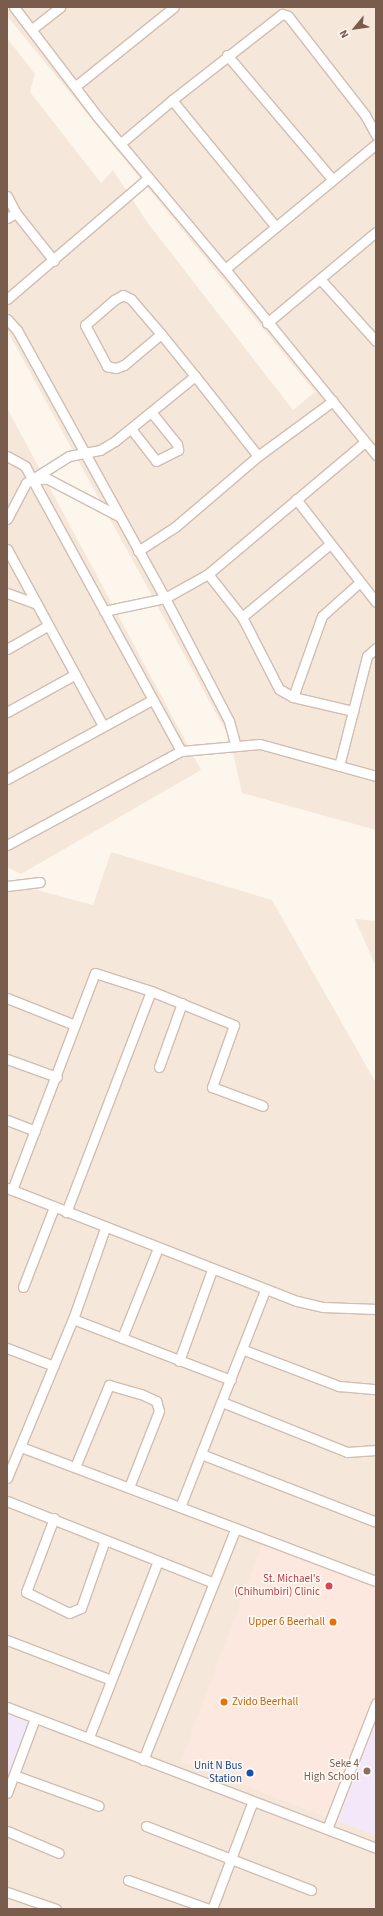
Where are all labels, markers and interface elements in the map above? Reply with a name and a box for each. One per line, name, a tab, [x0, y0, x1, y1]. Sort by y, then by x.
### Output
north arrow	[335, 8, 375, 48]
text: N	[336, 27, 352, 41]
place label: St. Michael's (Chihumbiri) Clinic	[234, 1573, 320, 1599]
marker: St. Michael's (Chihumbiri) Clinic	[323, 1580, 335, 1592]
place label: Upper 6 Beerhall	[248, 1615, 325, 1629]
marker: Upper 6 Beerhall	[328, 1617, 338, 1627]
place label: Zvido Beerhall	[232, 1695, 298, 1709]
marker: Zvido Beerhall	[219, 1697, 229, 1707]
place label: Seke 4 High School	[304, 1758, 359, 1784]
place label: Unit N Bus Station	[194, 1760, 242, 1786]
marker: Seke 4 High School	[362, 1766, 372, 1776]
marker: Unit N Bus Station	[245, 1768, 255, 1778]

